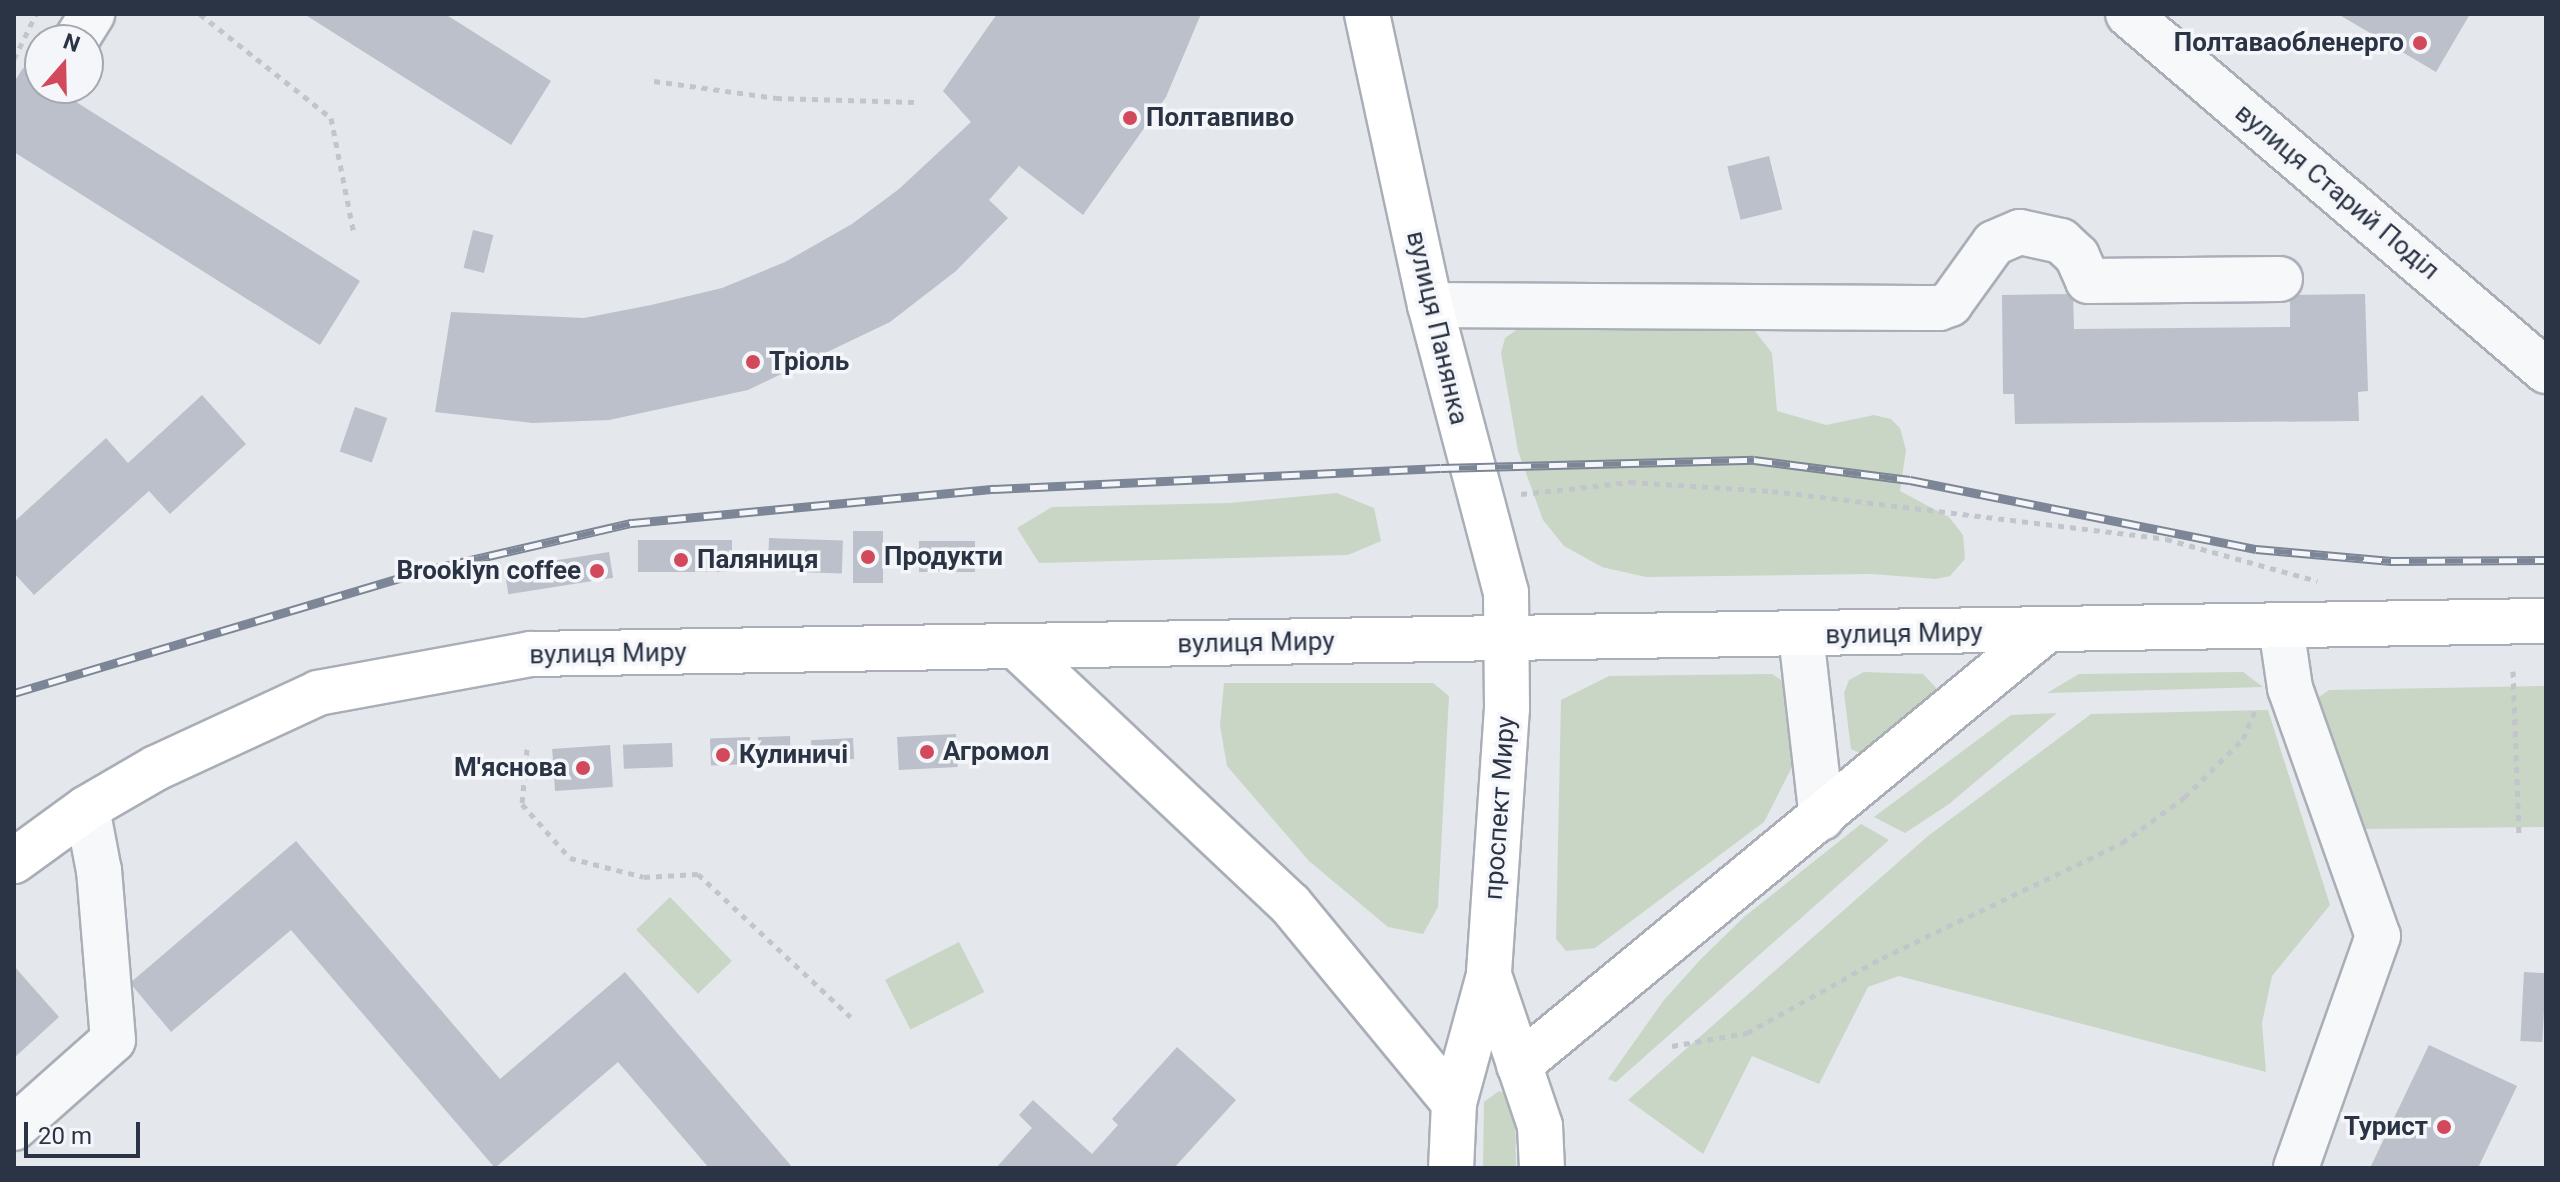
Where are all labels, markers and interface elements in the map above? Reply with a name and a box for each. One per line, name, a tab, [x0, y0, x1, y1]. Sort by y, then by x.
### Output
north arrow	[24, 24, 104, 104]
place label: Полтаваобленерго	[2174, 27, 2404, 59]
text: N	[60, 28, 83, 57]
marker: Полтаваобленерго	[2411, 34, 2429, 52]
street label: вулиця Старий Поділ	[2229, 98, 2445, 286]
place label: Полтавпиво	[1146, 102, 1294, 134]
marker: Полтавпиво	[1121, 109, 1139, 127]
street label: вулиця Панянка	[1400, 228, 1474, 428]
place label: Тріоль	[769, 346, 849, 378]
marker: Тріоль	[744, 353, 762, 371]
place label: Продукти	[884, 541, 1003, 573]
place label: Паляниця	[697, 544, 819, 576]
marker: Продукти	[859, 548, 877, 566]
marker: Паляниця	[672, 551, 690, 569]
place label: Brooklyn coffee	[396, 555, 581, 587]
marker: Brooklyn coffee	[588, 562, 606, 580]
street label: вулиця Миру	[1825, 617, 1983, 651]
street label: вулиця Миру	[1177, 626, 1335, 660]
street label: вулиця Миру	[529, 637, 687, 671]
street label: проспект Миру	[1478, 715, 1522, 901]
place label: Агромол	[943, 736, 1049, 768]
place label: Кулиничі	[739, 739, 848, 771]
marker: Агромол	[918, 743, 936, 761]
marker: Кулиничі	[714, 746, 732, 764]
place label: М'яснова	[454, 752, 567, 784]
marker: М'яснова	[574, 759, 592, 777]
scale bar	[28, 1106, 144, 1156]
place label: Турист	[2344, 1111, 2428, 1143]
marker: Турист	[2435, 1118, 2453, 1136]
text: 20 m	[38, 1122, 92, 1150]

